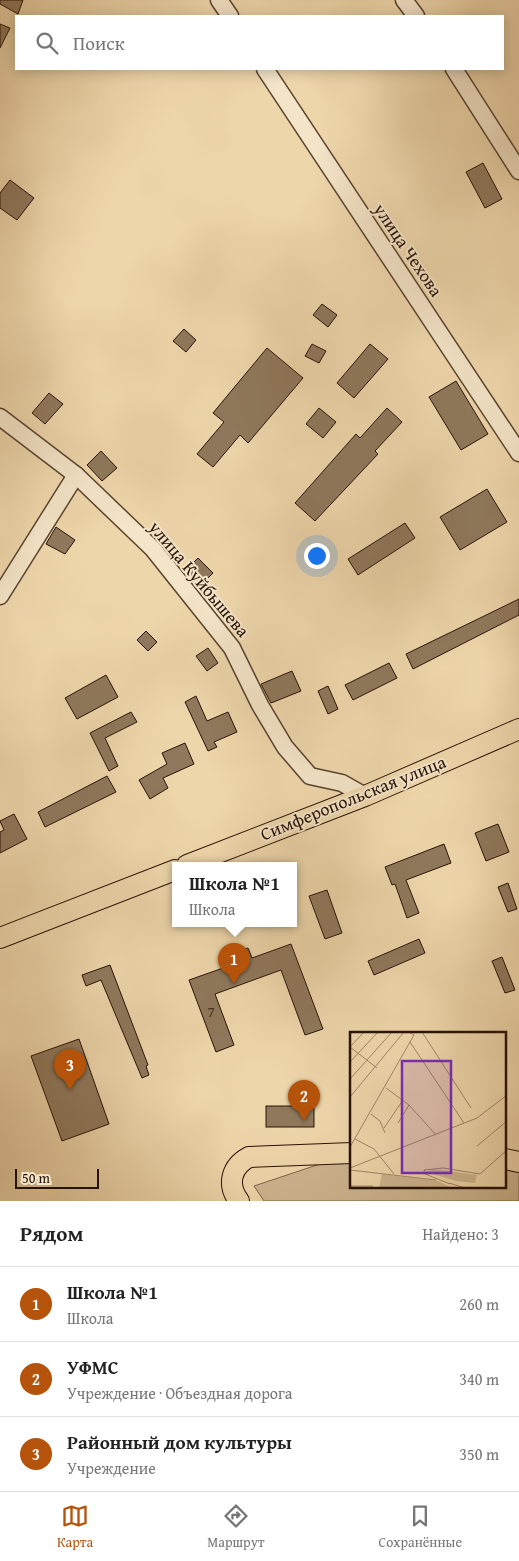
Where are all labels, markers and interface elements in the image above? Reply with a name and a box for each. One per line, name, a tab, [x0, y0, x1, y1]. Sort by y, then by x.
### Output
search box	[15, 15, 504, 70]
icon: search	[33, 29, 61, 57]
text: Поиск	[73, 29, 125, 57]
street label: улица Чехова	[367, 197, 450, 302]
street label: улица Куйбышева	[142, 514, 257, 643]
your location	[304, 543, 330, 569]
street label: Симферопольская улица	[256, 748, 450, 847]
popup	[172, 862, 297, 927]
text: Школа №1	[189, 869, 280, 897]
text: Школа	[189, 897, 235, 921]
pin: 1	[218, 943, 250, 984]
house number: 7	[207, 1001, 215, 1022]
inset map	[350, 1032, 506, 1188]
pin: 3	[54, 1049, 86, 1090]
pin: 2	[288, 1080, 320, 1121]
scale bar	[15, 1166, 99, 1189]
text: 50 m	[22, 1168, 50, 1188]
text: Рядом	[20, 1218, 83, 1249]
text: Найдено: 3	[422, 1222, 499, 1246]
text: Школа №1	[67, 1278, 158, 1306]
text: 1	[32, 1292, 40, 1316]
text: 260 m	[459, 1292, 499, 1316]
text: Школа	[67, 1306, 113, 1330]
text: УФМС	[67, 1353, 119, 1381]
text: 2	[32, 1367, 40, 1391]
text: 340 m	[459, 1367, 499, 1391]
text: Учреждение · Объездная дорога	[67, 1381, 292, 1405]
text: Районный дом культуры	[67, 1428, 292, 1456]
text: 3	[32, 1442, 40, 1466]
text: 350 m	[459, 1442, 499, 1466]
text: Учреждение	[67, 1456, 156, 1480]
tab: Карта	[57, 1502, 93, 1552]
tab: Маршрут	[207, 1502, 265, 1552]
tab: Сохранённые	[379, 1502, 462, 1552]

